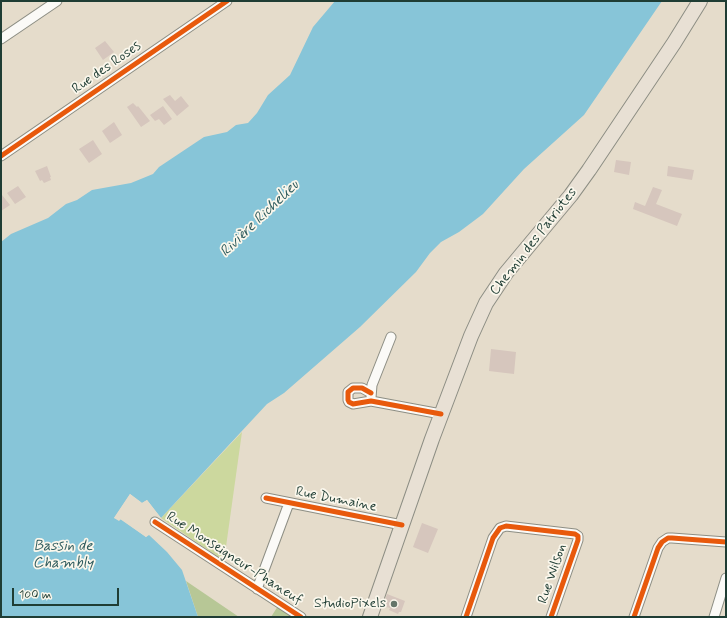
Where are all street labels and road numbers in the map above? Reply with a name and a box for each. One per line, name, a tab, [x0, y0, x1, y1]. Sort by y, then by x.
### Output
street label: Rue des Roses	[69, 38, 145, 98]
street label: Chemin des Patriotes	[487, 185, 581, 299]
street label: Rue Dumaine	[294, 484, 378, 516]
street label: Rue Monseigneur-Phaneuf	[163, 509, 305, 609]
street label: Rue Wilson	[535, 542, 571, 606]

